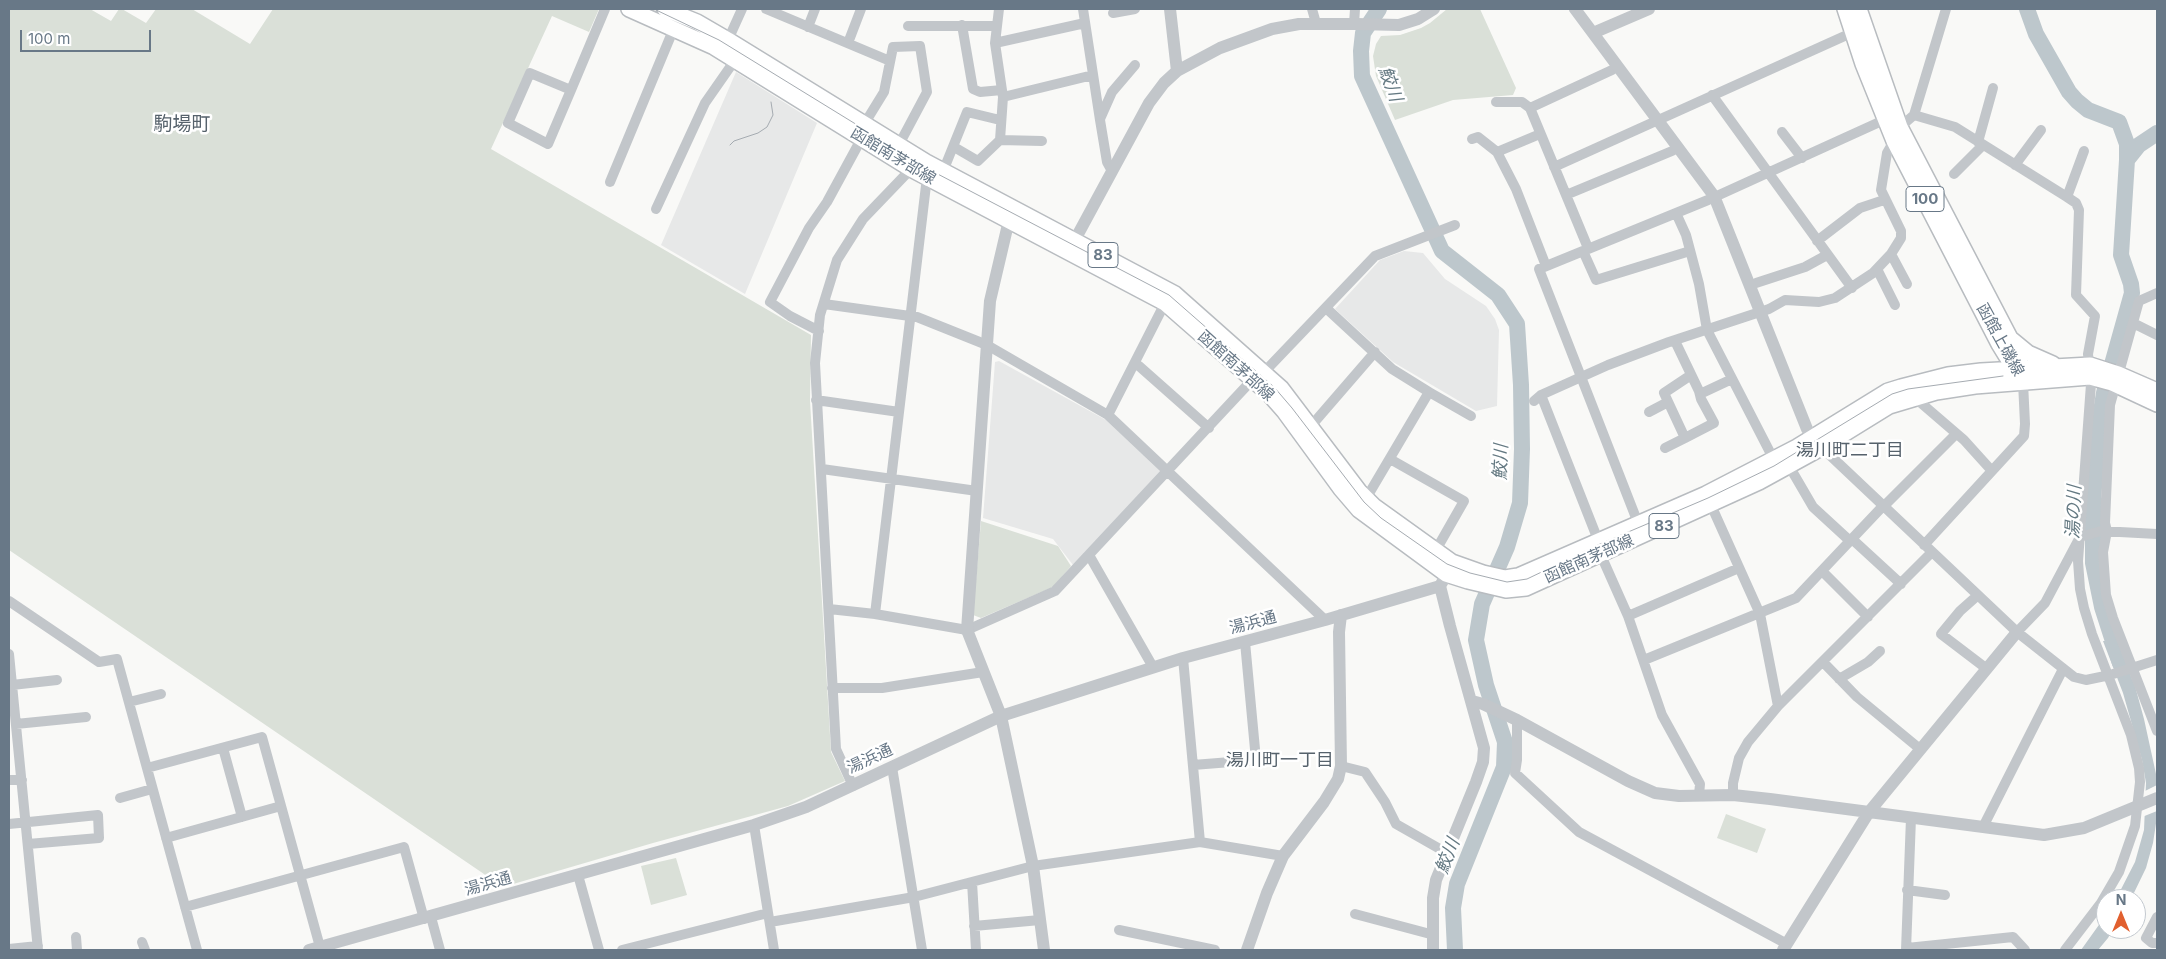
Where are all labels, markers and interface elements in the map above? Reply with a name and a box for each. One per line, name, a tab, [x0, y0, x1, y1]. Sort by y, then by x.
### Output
scale bar	[22, 20, 154, 52]
text: 100 m	[28, 29, 70, 48]
water label: 鮫川	[1374, 63, 1406, 105]
district label: 駒場町	[154, 113, 210, 135]
street label: 函館南茅部線	[847, 123, 939, 189]
road number: 100	[1906, 186, 1944, 212]
road number: 83	[1088, 242, 1118, 268]
street label: 函館上磯線	[1972, 300, 2028, 380]
street label: 函館南茅部線	[1194, 327, 1278, 405]
district label: 湯川町二丁目	[1796, 440, 1904, 462]
water label: 鮫川	[1490, 444, 1512, 480]
water label: 湯の川	[2062, 485, 2086, 539]
road number: 83	[1649, 514, 1679, 538]
street label: 函館南茅部線	[1541, 531, 1637, 587]
street label: 湯浜通	[1227, 608, 1279, 638]
street label: 湯浜通	[844, 740, 896, 778]
district label: 湯川町一丁目	[1226, 750, 1334, 772]
water label: 鮫川	[1431, 835, 1465, 877]
street label: 湯浜通	[462, 868, 514, 900]
north arrow	[2096, 889, 2146, 939]
text: N	[2116, 891, 2126, 908]

